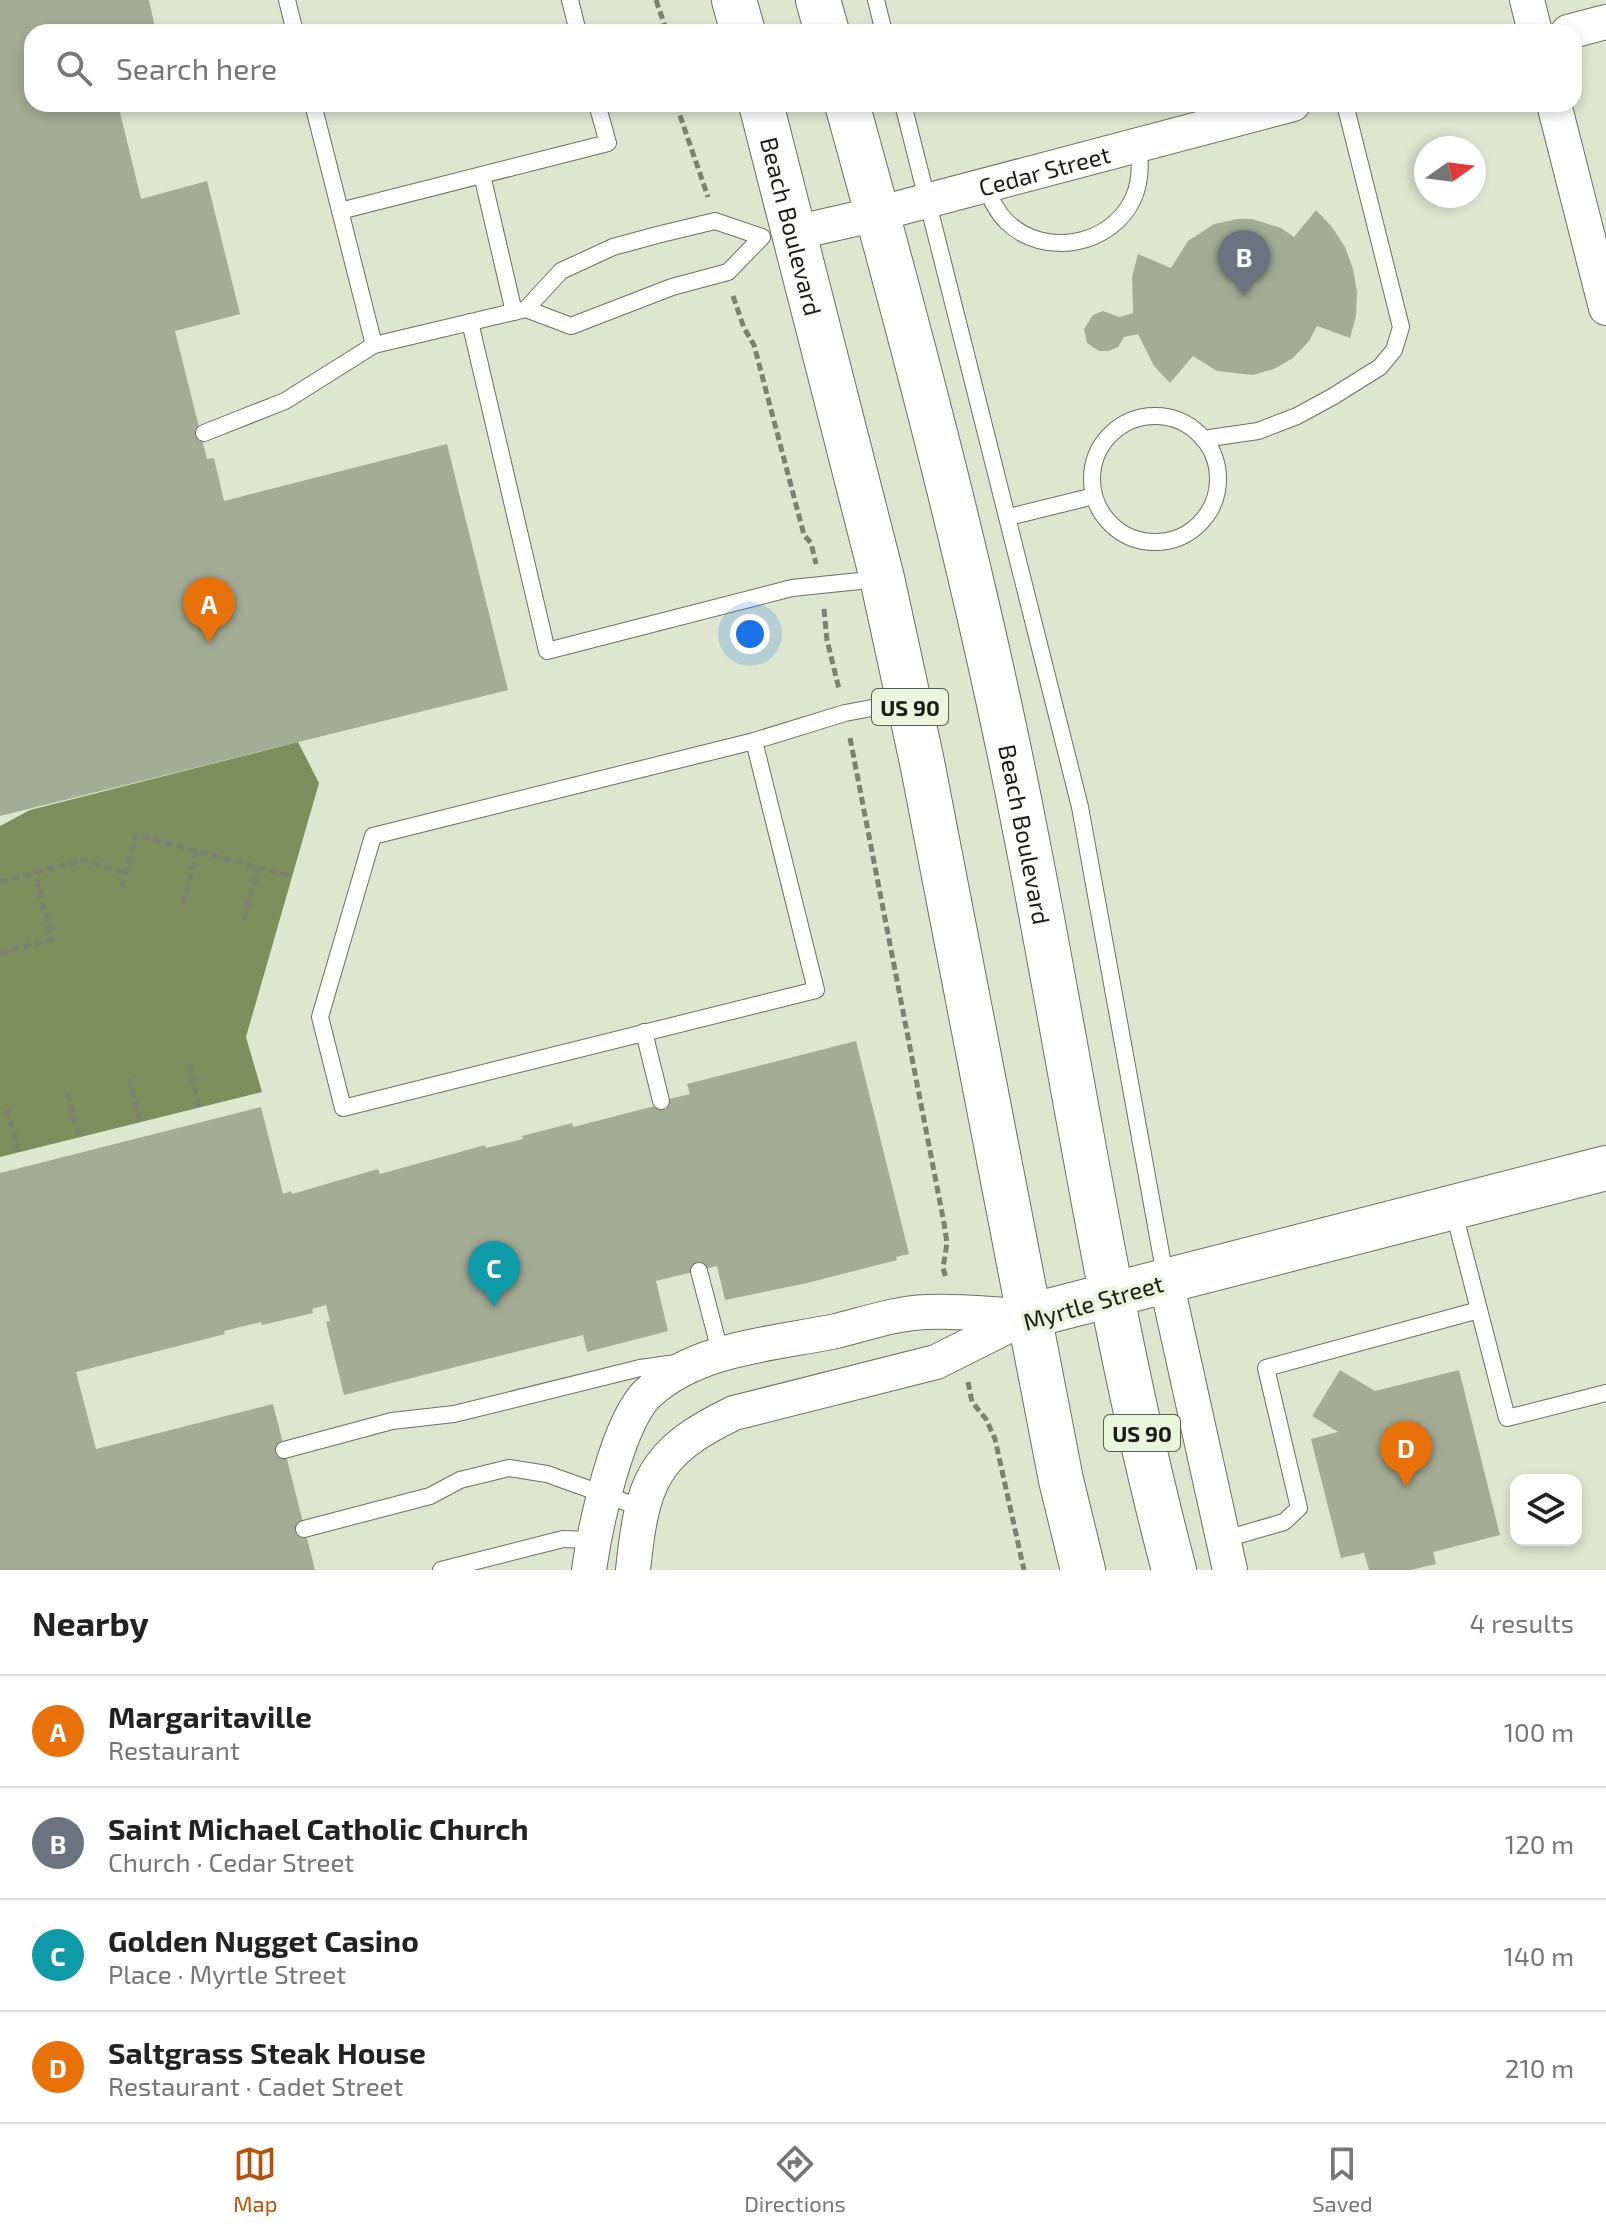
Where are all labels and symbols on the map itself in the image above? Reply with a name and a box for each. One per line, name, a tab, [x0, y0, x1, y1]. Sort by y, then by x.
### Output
street label: Beach Boulevard	[755, 134, 829, 318]
north arrow	[1414, 136, 1486, 208]
street label: Cedar Street	[975, 139, 1113, 201]
pin: B	[1218, 230, 1270, 296]
pin: A	[183, 577, 235, 643]
your location	[730, 614, 770, 654]
road number: US 90	[872, 689, 948, 725]
street label: Beach Boulevard	[994, 741, 1057, 927]
pin: C	[468, 1241, 520, 1307]
street label: Myrtle Street	[1020, 1268, 1166, 1336]
road number: US 90	[1104, 1415, 1180, 1451]
pin: D	[1380, 1421, 1432, 1487]

